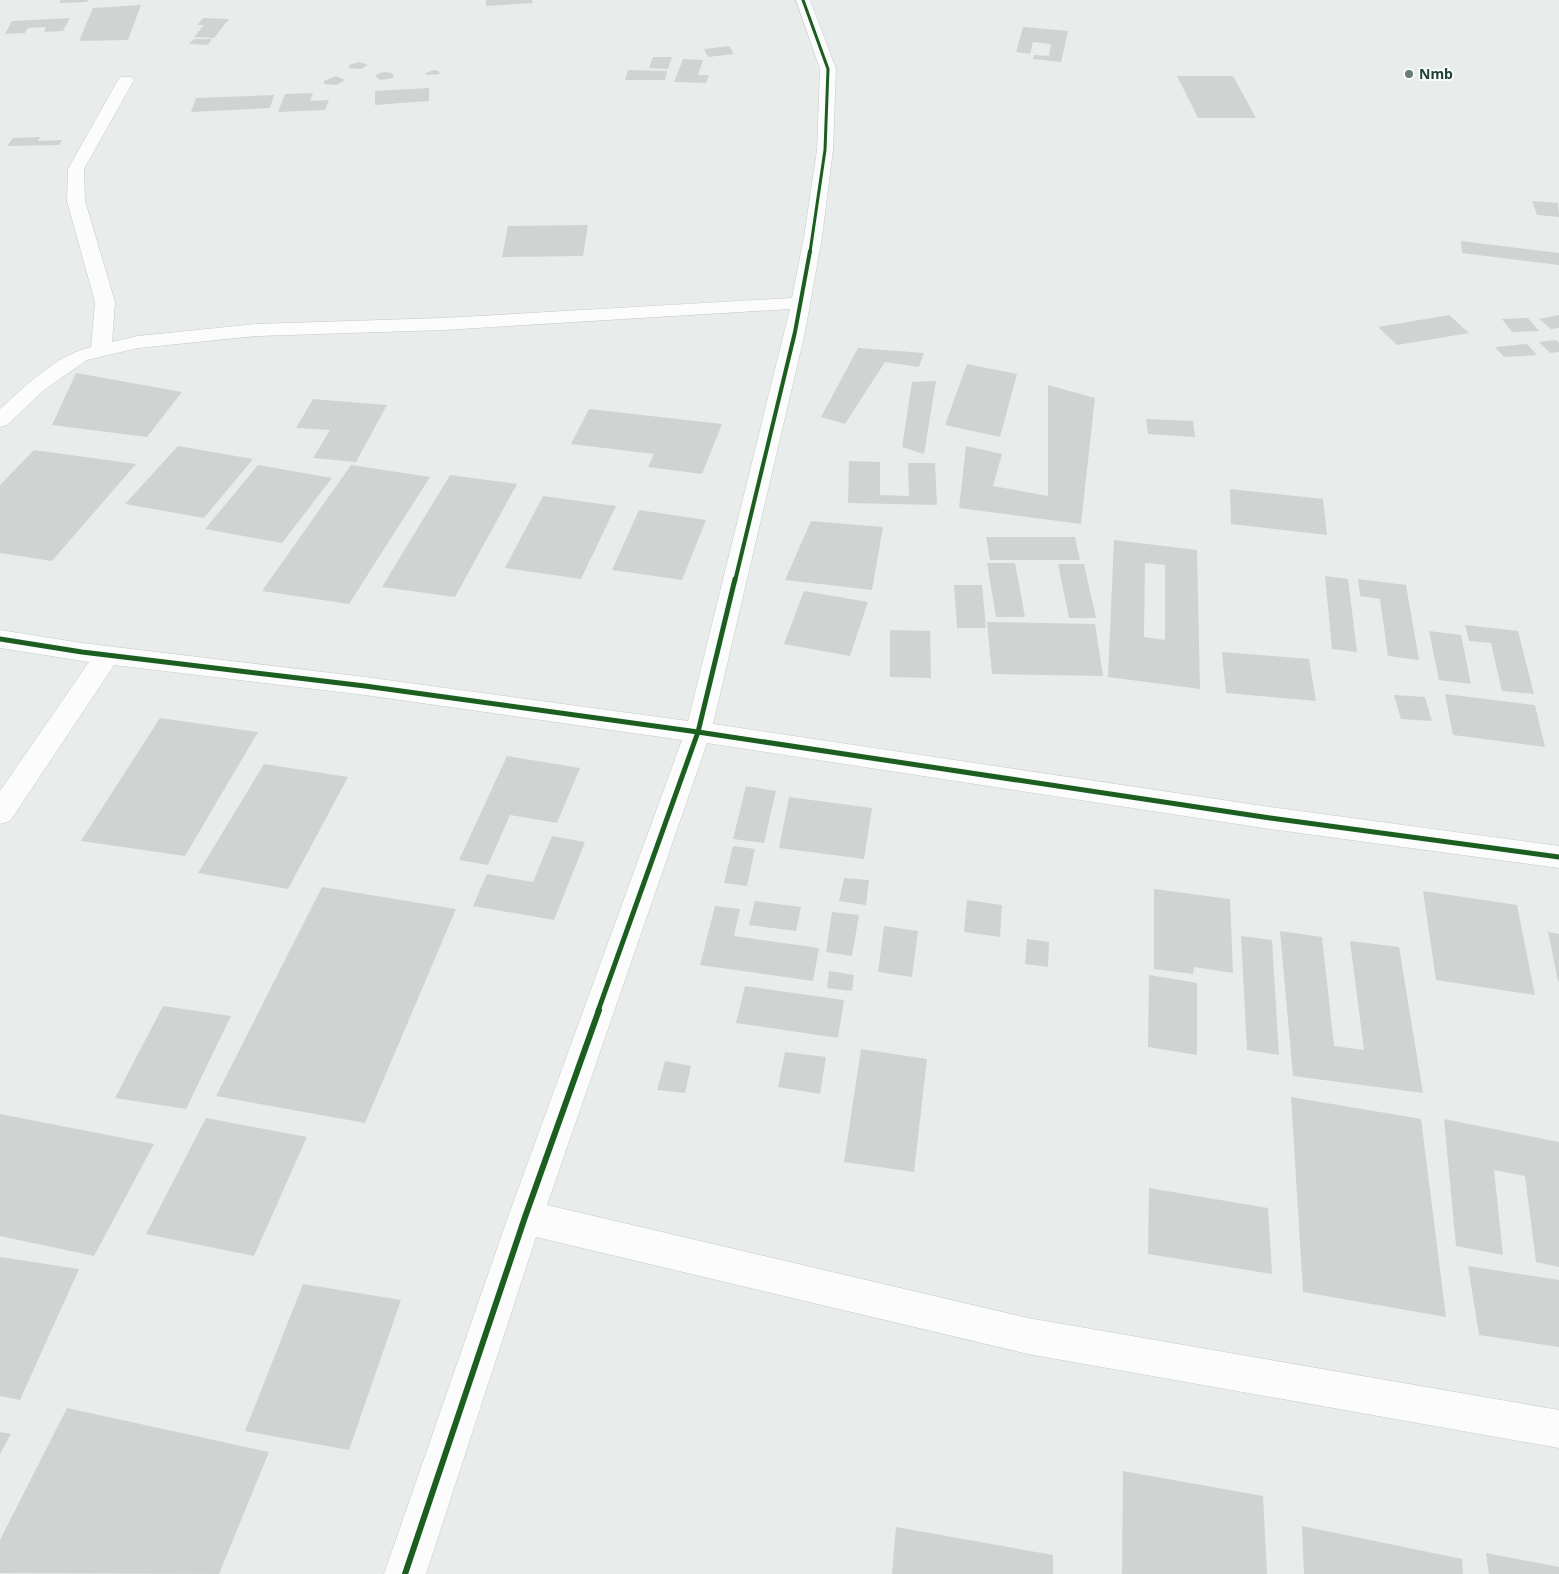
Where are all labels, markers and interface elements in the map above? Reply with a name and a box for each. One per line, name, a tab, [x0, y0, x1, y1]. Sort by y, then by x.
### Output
place label: Nmb	[1419, 64, 1453, 83]
marker: Nmb	[1403, 68, 1415, 80]

